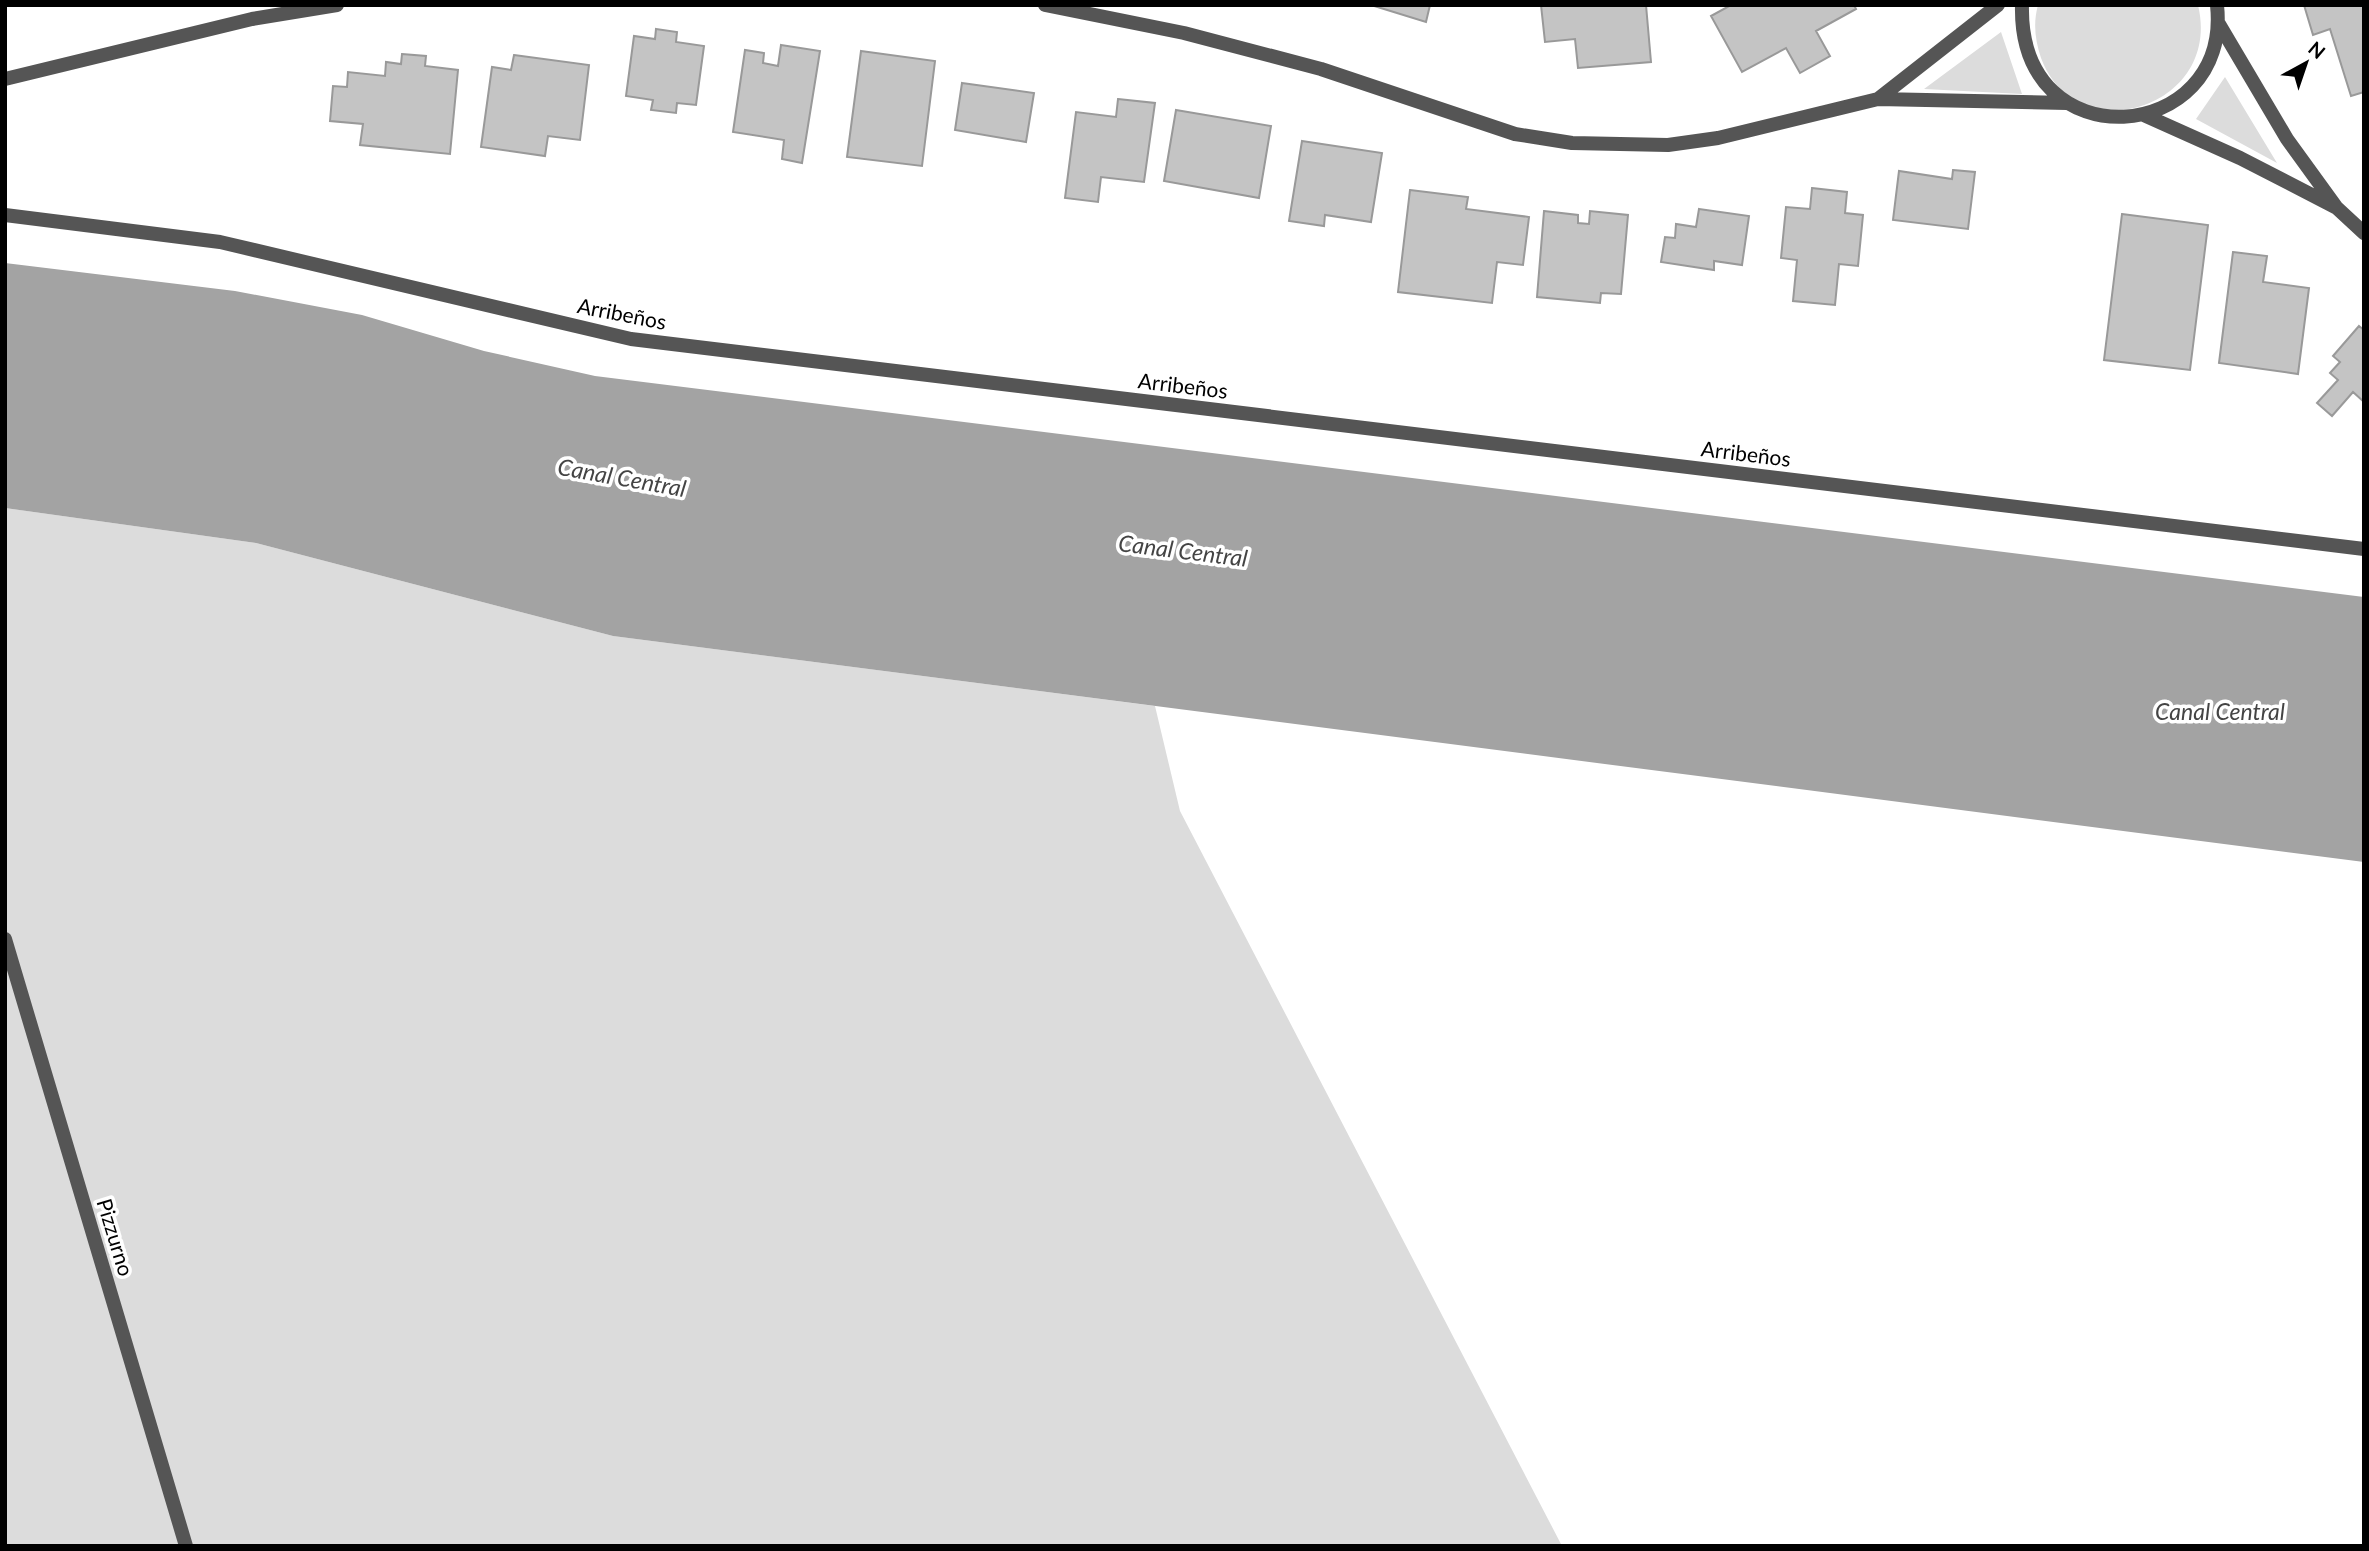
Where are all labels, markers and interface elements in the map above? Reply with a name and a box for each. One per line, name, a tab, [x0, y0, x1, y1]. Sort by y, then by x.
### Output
north arrow	[2271, 28, 2341, 98]
text: N	[2304, 36, 2330, 63]
street label: Arribeños	[575, 292, 669, 334]
street label: Arribeños	[1137, 367, 1229, 403]
street label: Arribeños	[1700, 435, 1792, 471]
water label: Canal Central	[556, 452, 688, 502]
water label: Canal Central	[1117, 528, 1249, 572]
water label: Canal Central	[2155, 697, 2285, 725]
street label: Pizzurno	[92, 1195, 140, 1279]

